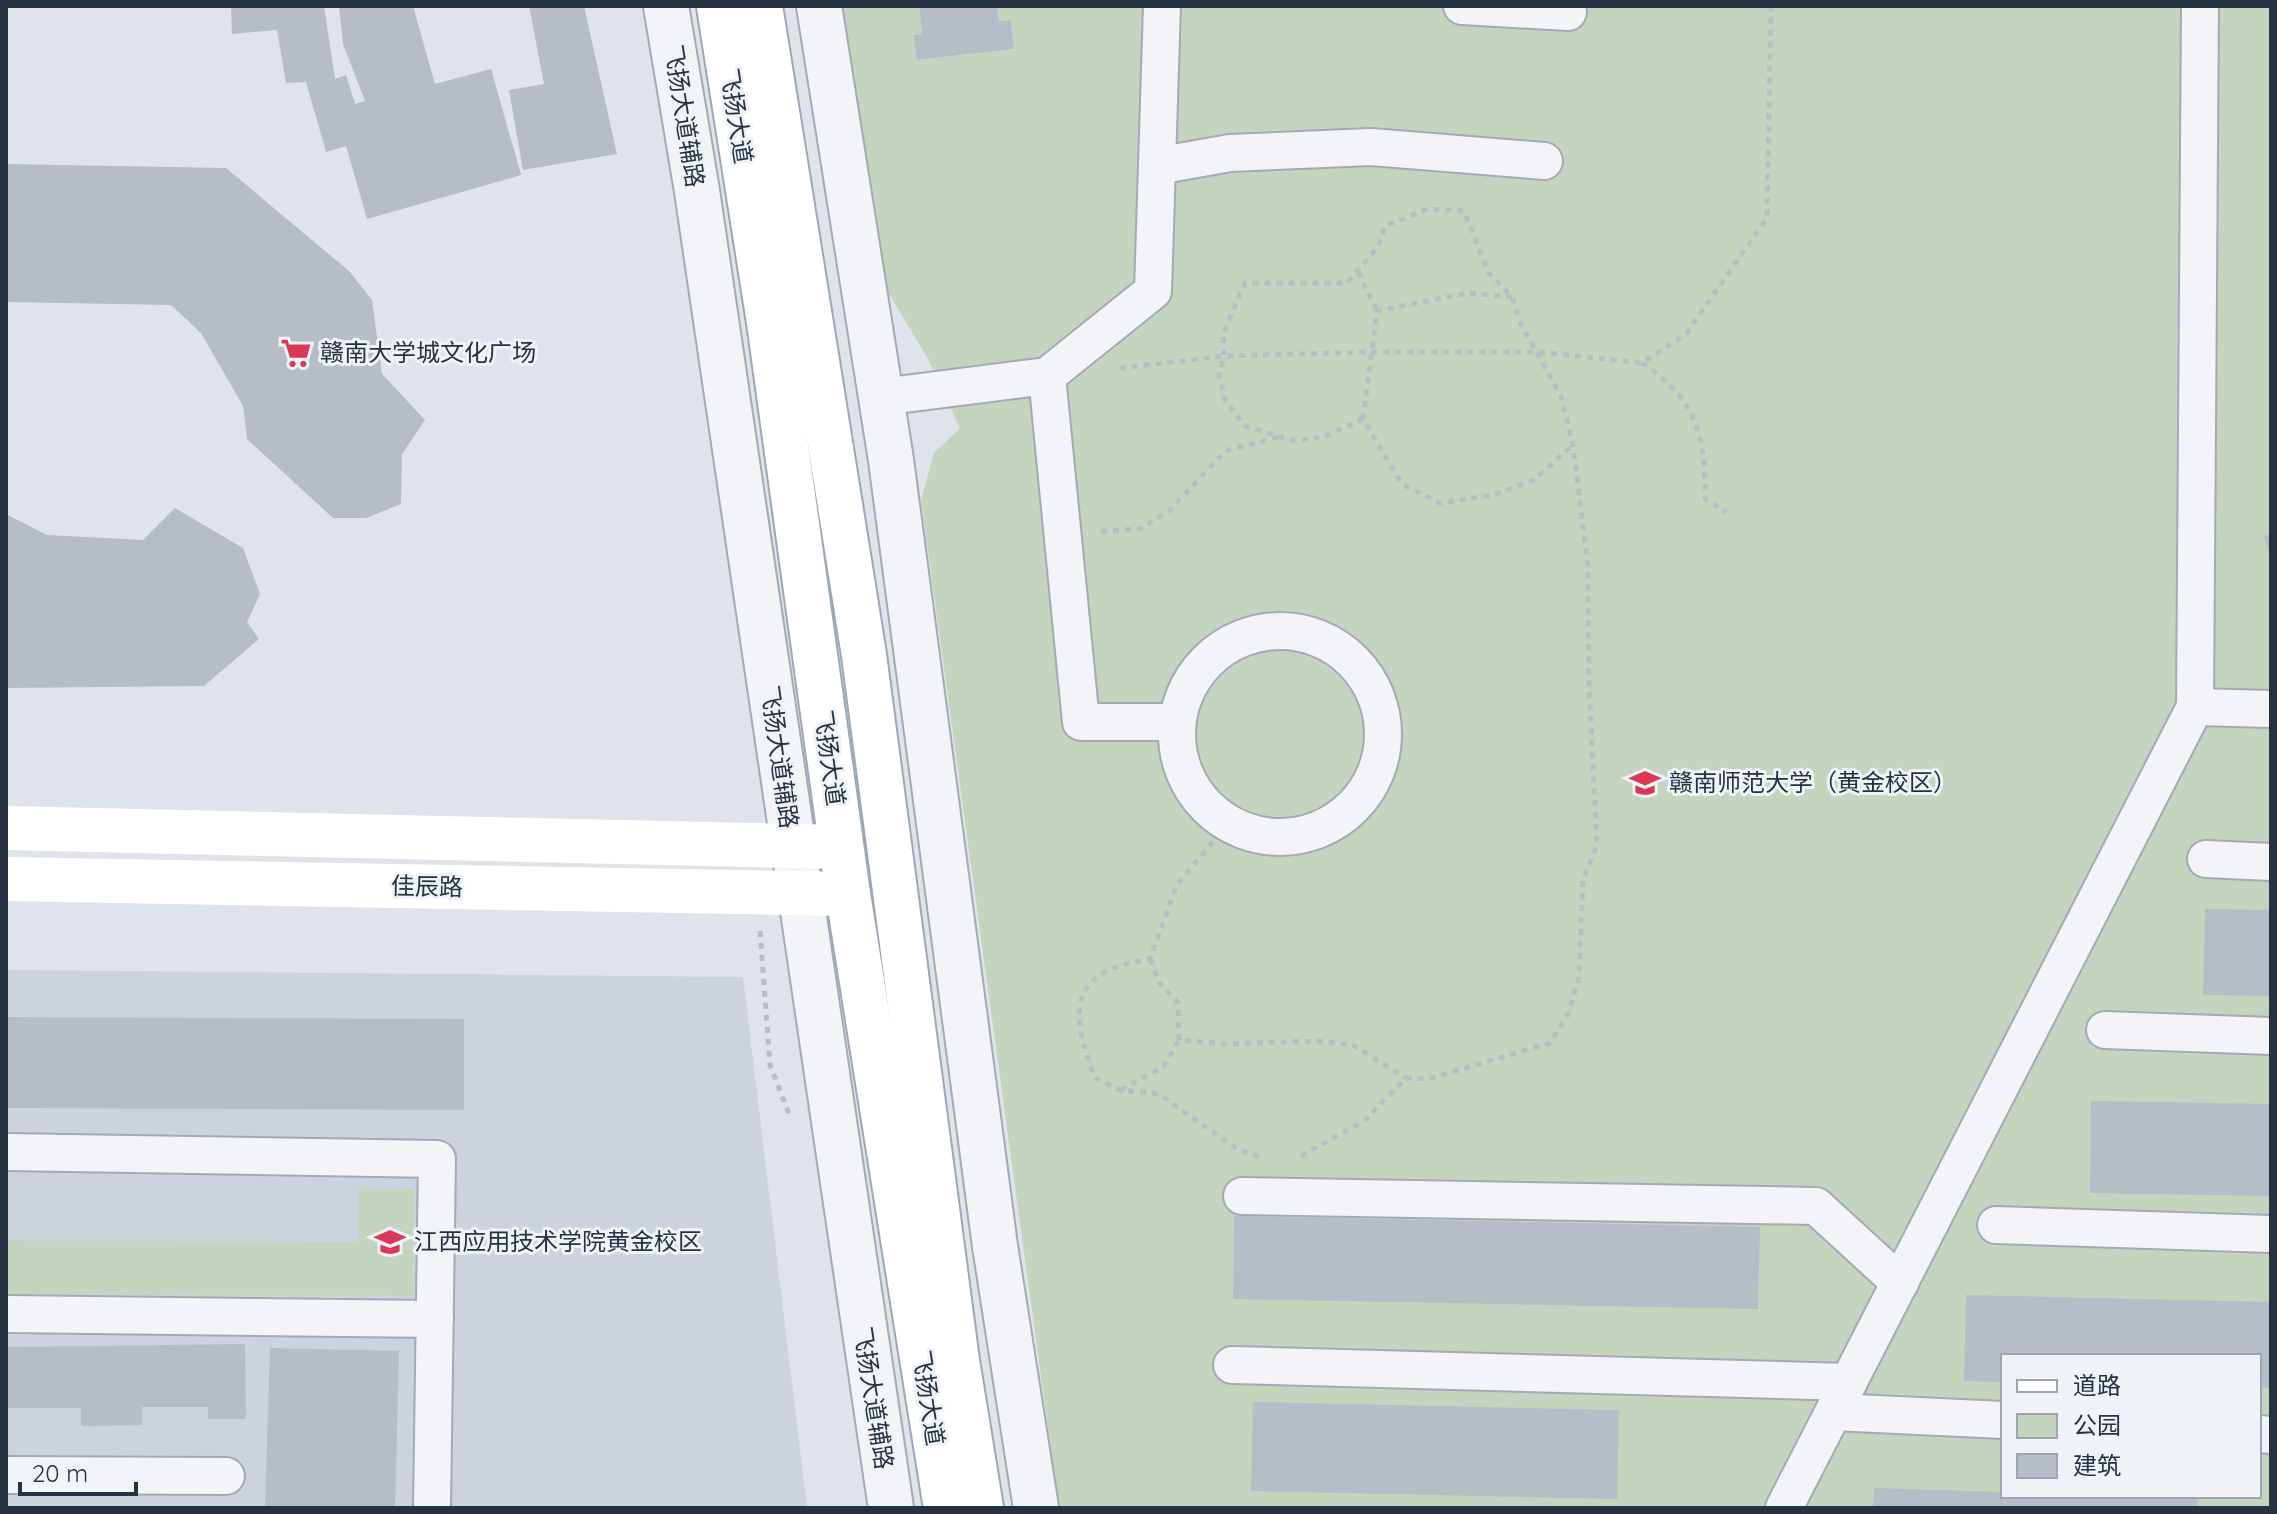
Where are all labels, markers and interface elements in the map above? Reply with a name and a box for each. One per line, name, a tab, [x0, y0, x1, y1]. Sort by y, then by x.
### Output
street label: 飞扬大道辅路	[659, 42, 711, 189]
street label: 飞扬大道	[715, 66, 759, 166]
supermarket icon: 赣南大学城文化广场	[279, 336, 313, 370]
place label: 赣南大学城文化广场	[320, 337, 536, 367]
street label: 飞扬大道辅路	[755, 683, 805, 830]
street label: 飞扬大道	[808, 708, 852, 807]
school or university icon: 赣南师范大学（黄金校区）	[1628, 766, 1662, 800]
place label: 赣南师范大学（黄金校区）	[1669, 767, 1957, 797]
street label: 佳辰路	[391, 870, 463, 902]
school or university icon: 江西应用技术学院黄金校区	[373, 1225, 407, 1259]
place label: 江西应用技术学院黄金校区	[414, 1226, 702, 1256]
street label: 飞扬大道辅路	[848, 1324, 900, 1471]
street label: 飞扬大道	[907, 1348, 951, 1448]
legend	[2001, 1354, 2261, 1498]
text: 道路	[2073, 1370, 2121, 1400]
text: 公园	[2073, 1410, 2121, 1440]
scale bar	[20, 1446, 136, 1496]
text: 建筑	[2073, 1450, 2121, 1480]
text: 20 m	[32, 1458, 88, 1488]

